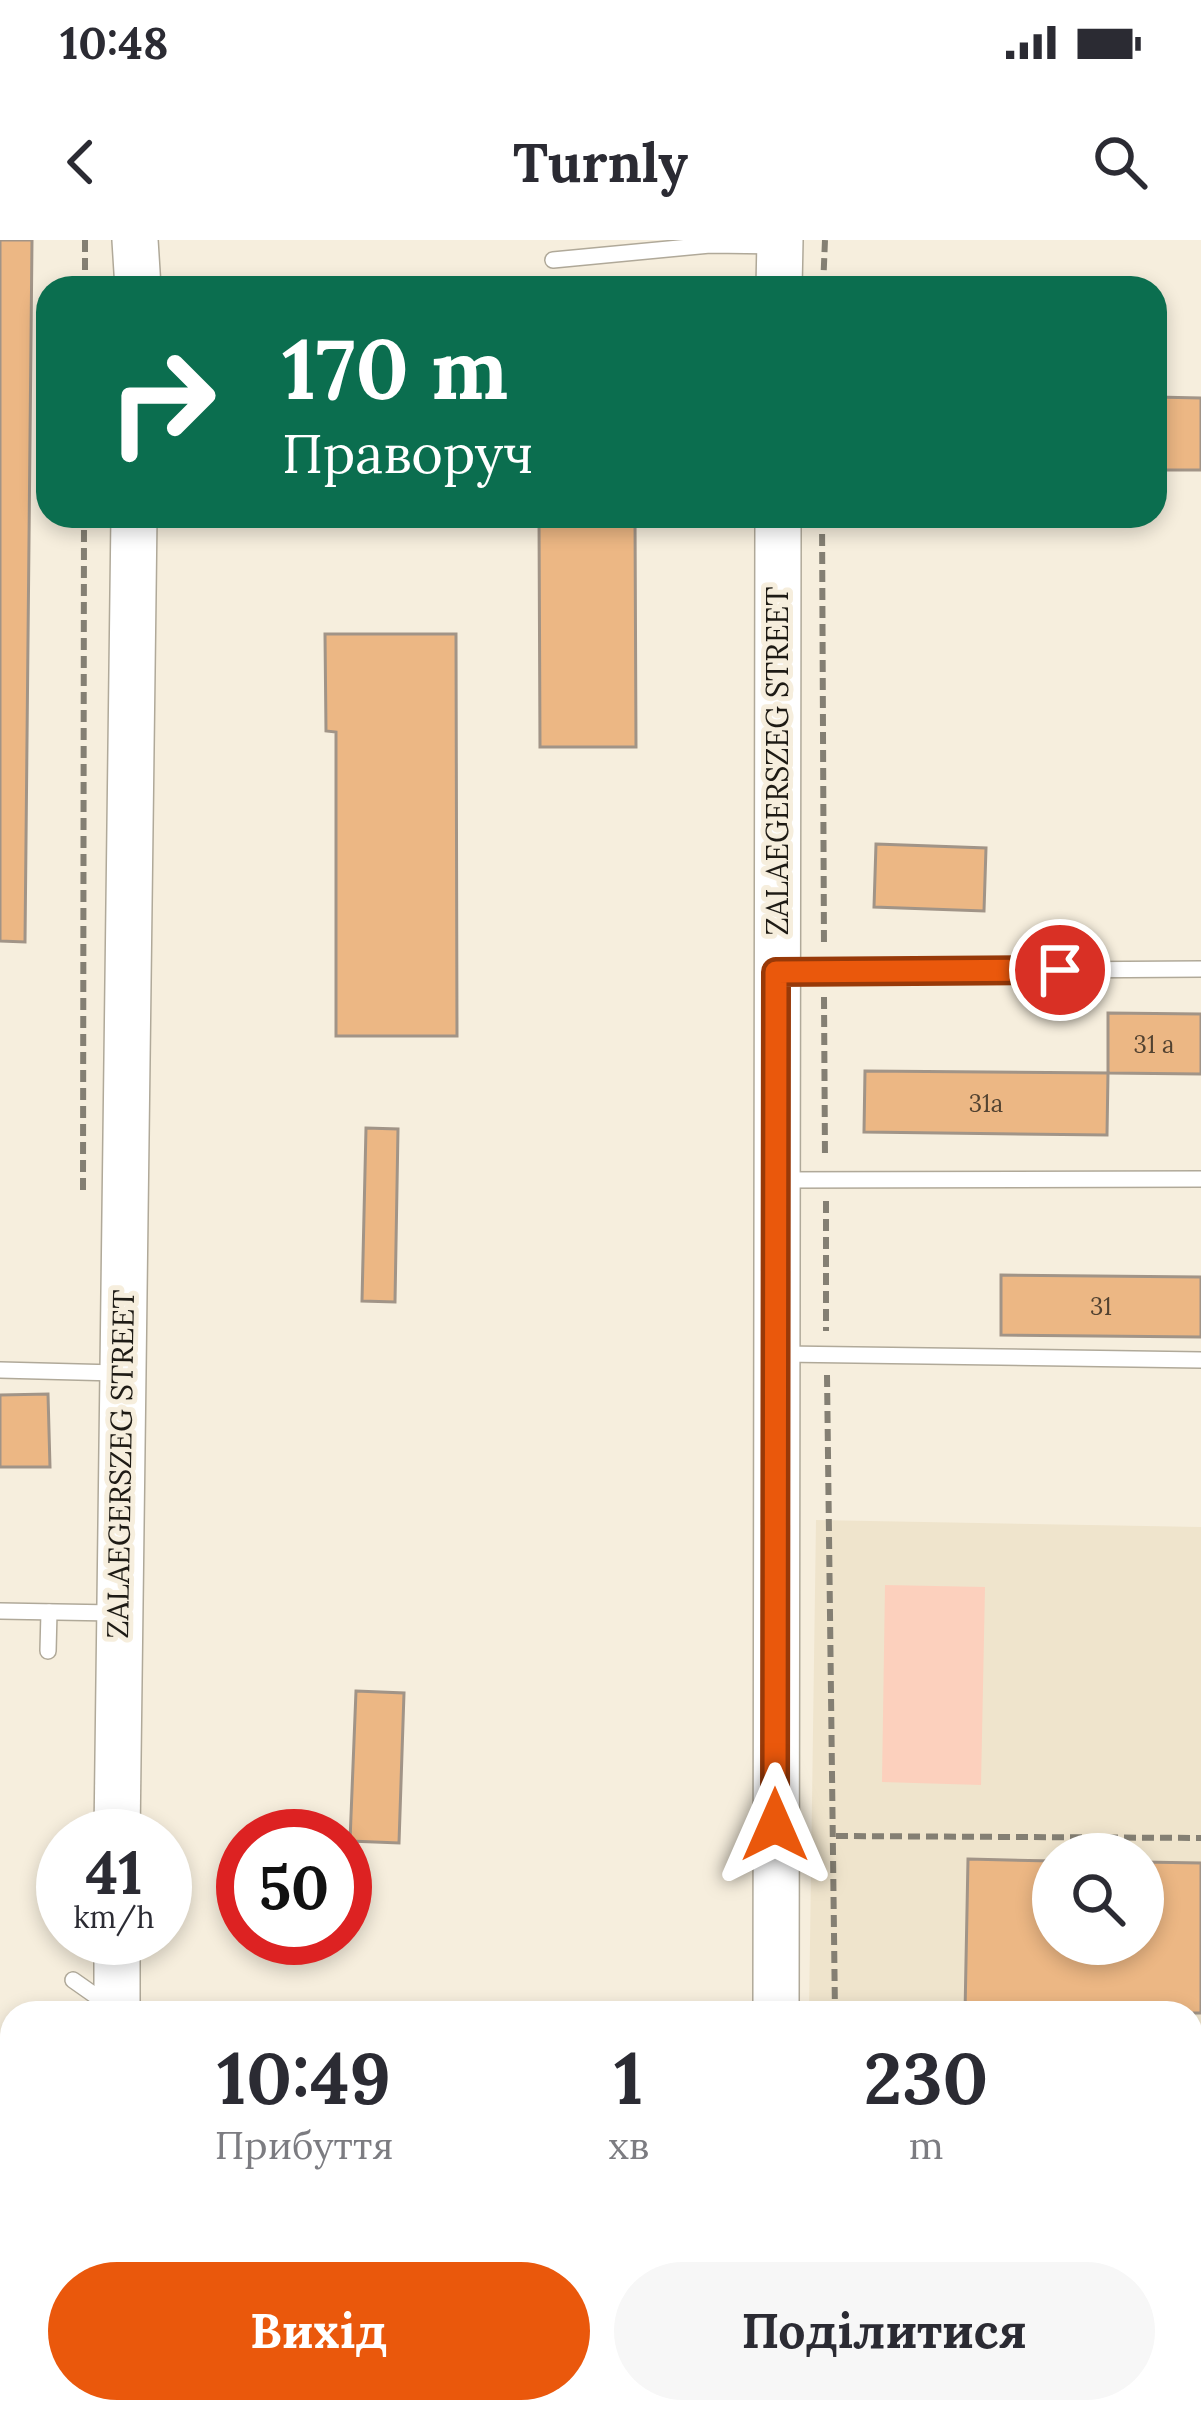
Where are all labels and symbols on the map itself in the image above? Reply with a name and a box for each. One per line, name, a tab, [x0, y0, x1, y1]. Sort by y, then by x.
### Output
street label: ZALAEGERSZEG STREET	[758, 587, 796, 935]
pin	[1009, 919, 1111, 1021]
house number: 31 а	[1134, 1029, 1174, 1060]
house number: 31а	[969, 1088, 1003, 1119]
street label: ZALAEGERSZEG STREET	[98, 1289, 142, 1639]
house number: 31	[1090, 1291, 1112, 1322]
position arrow	[712, 1762, 838, 1888]
speed limit sign: 50	[216, 1809, 372, 1965]

